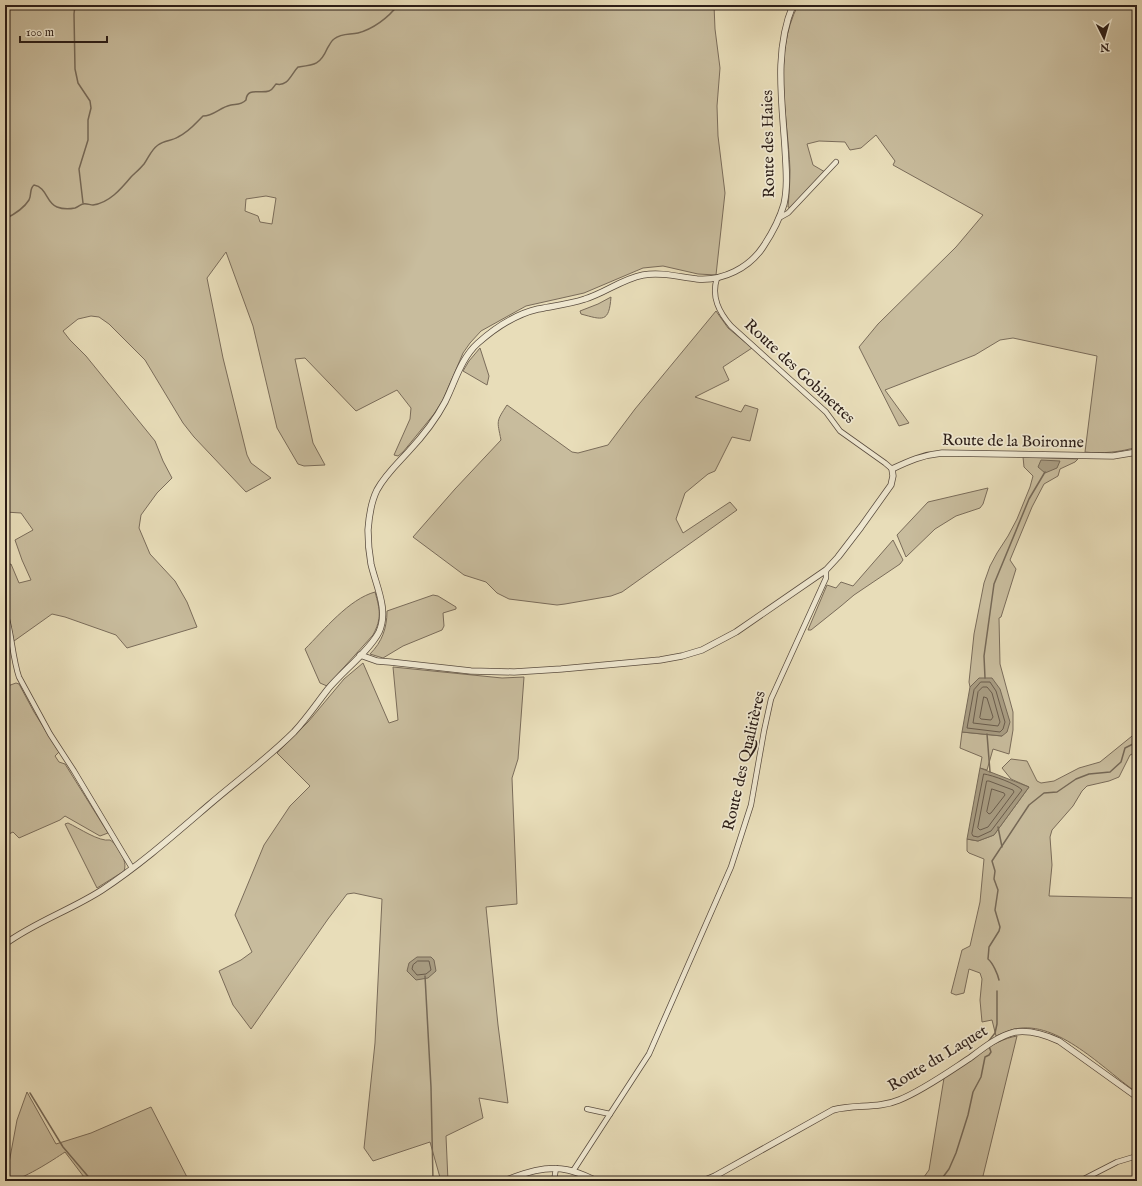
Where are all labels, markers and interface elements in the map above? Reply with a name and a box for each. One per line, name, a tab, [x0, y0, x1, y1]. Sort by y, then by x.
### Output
scale bar	[20, 18, 107, 44]
north arrow	[1084, 18, 1124, 58]
text: 100 m	[26, 25, 54, 40]
text: N	[1099, 39, 1111, 54]
street label: Route des Haies	[758, 89, 780, 198]
street label: Route des Gobinettes	[739, 316, 859, 429]
street label: Route de la Boironne	[942, 431, 1084, 453]
street label: Route des Qualitières	[719, 689, 771, 833]
street label: Route du Laquet	[884, 1021, 992, 1097]

